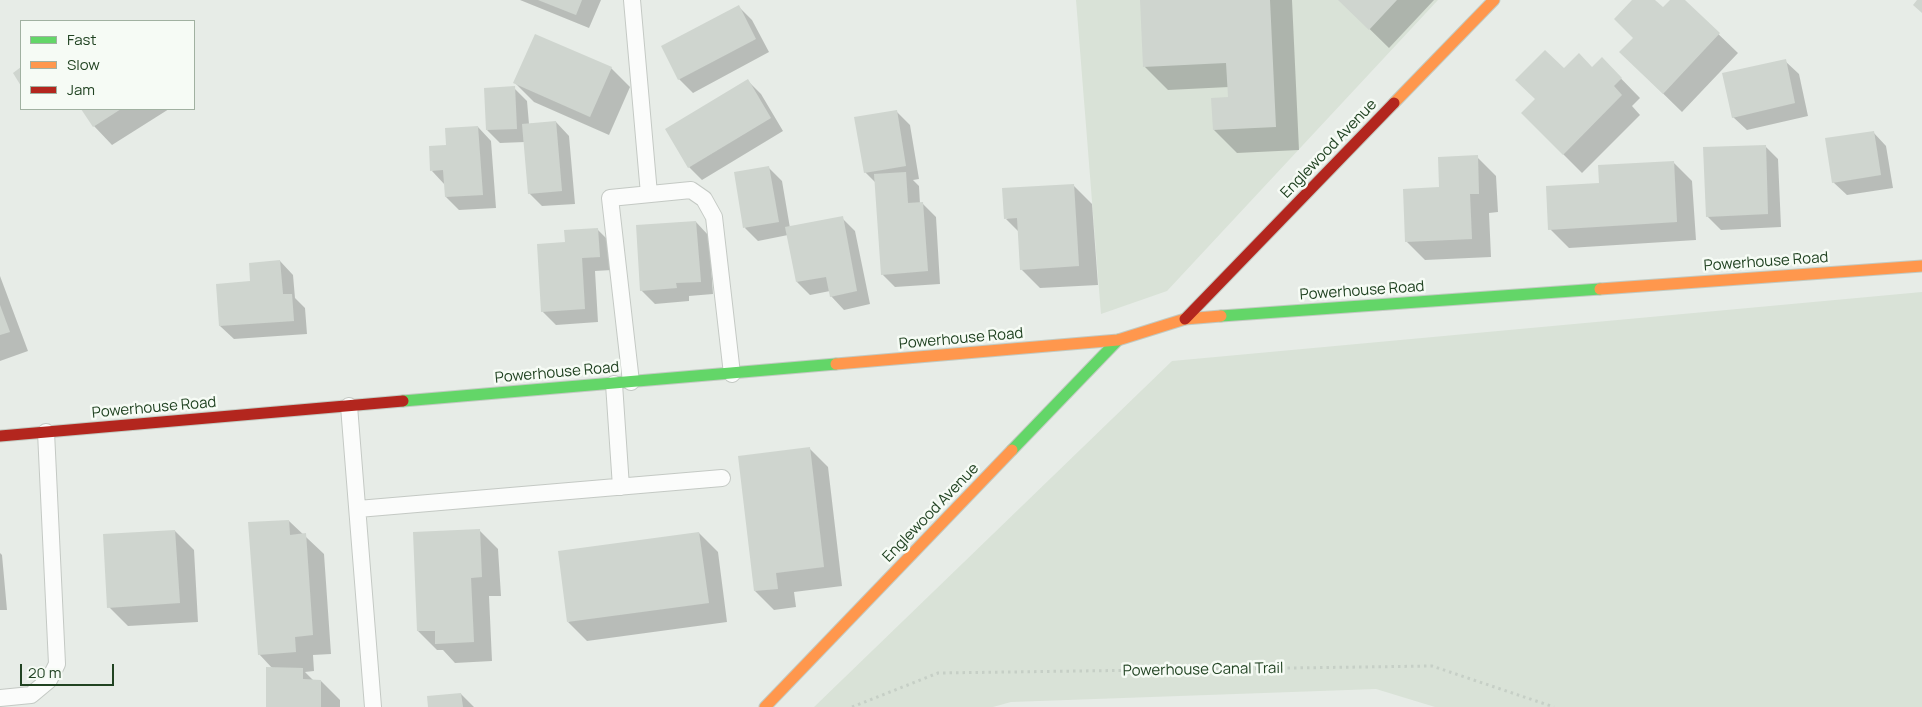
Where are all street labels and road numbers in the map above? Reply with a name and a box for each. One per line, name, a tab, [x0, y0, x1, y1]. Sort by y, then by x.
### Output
street label: Englewood Avenue	[1277, 96, 1381, 202]
street label: Powerhouse Road	[1703, 249, 1829, 275]
street label: Powerhouse Road	[1299, 278, 1425, 304]
street label: Powerhouse Road	[898, 325, 1024, 353]
street label: Powerhouse Road	[494, 359, 620, 387]
street label: Powerhouse Road	[91, 394, 217, 422]
street label: Englewood Avenue	[879, 460, 983, 566]
street label: Powerhouse Canal Trail	[1122, 660, 1284, 680]

